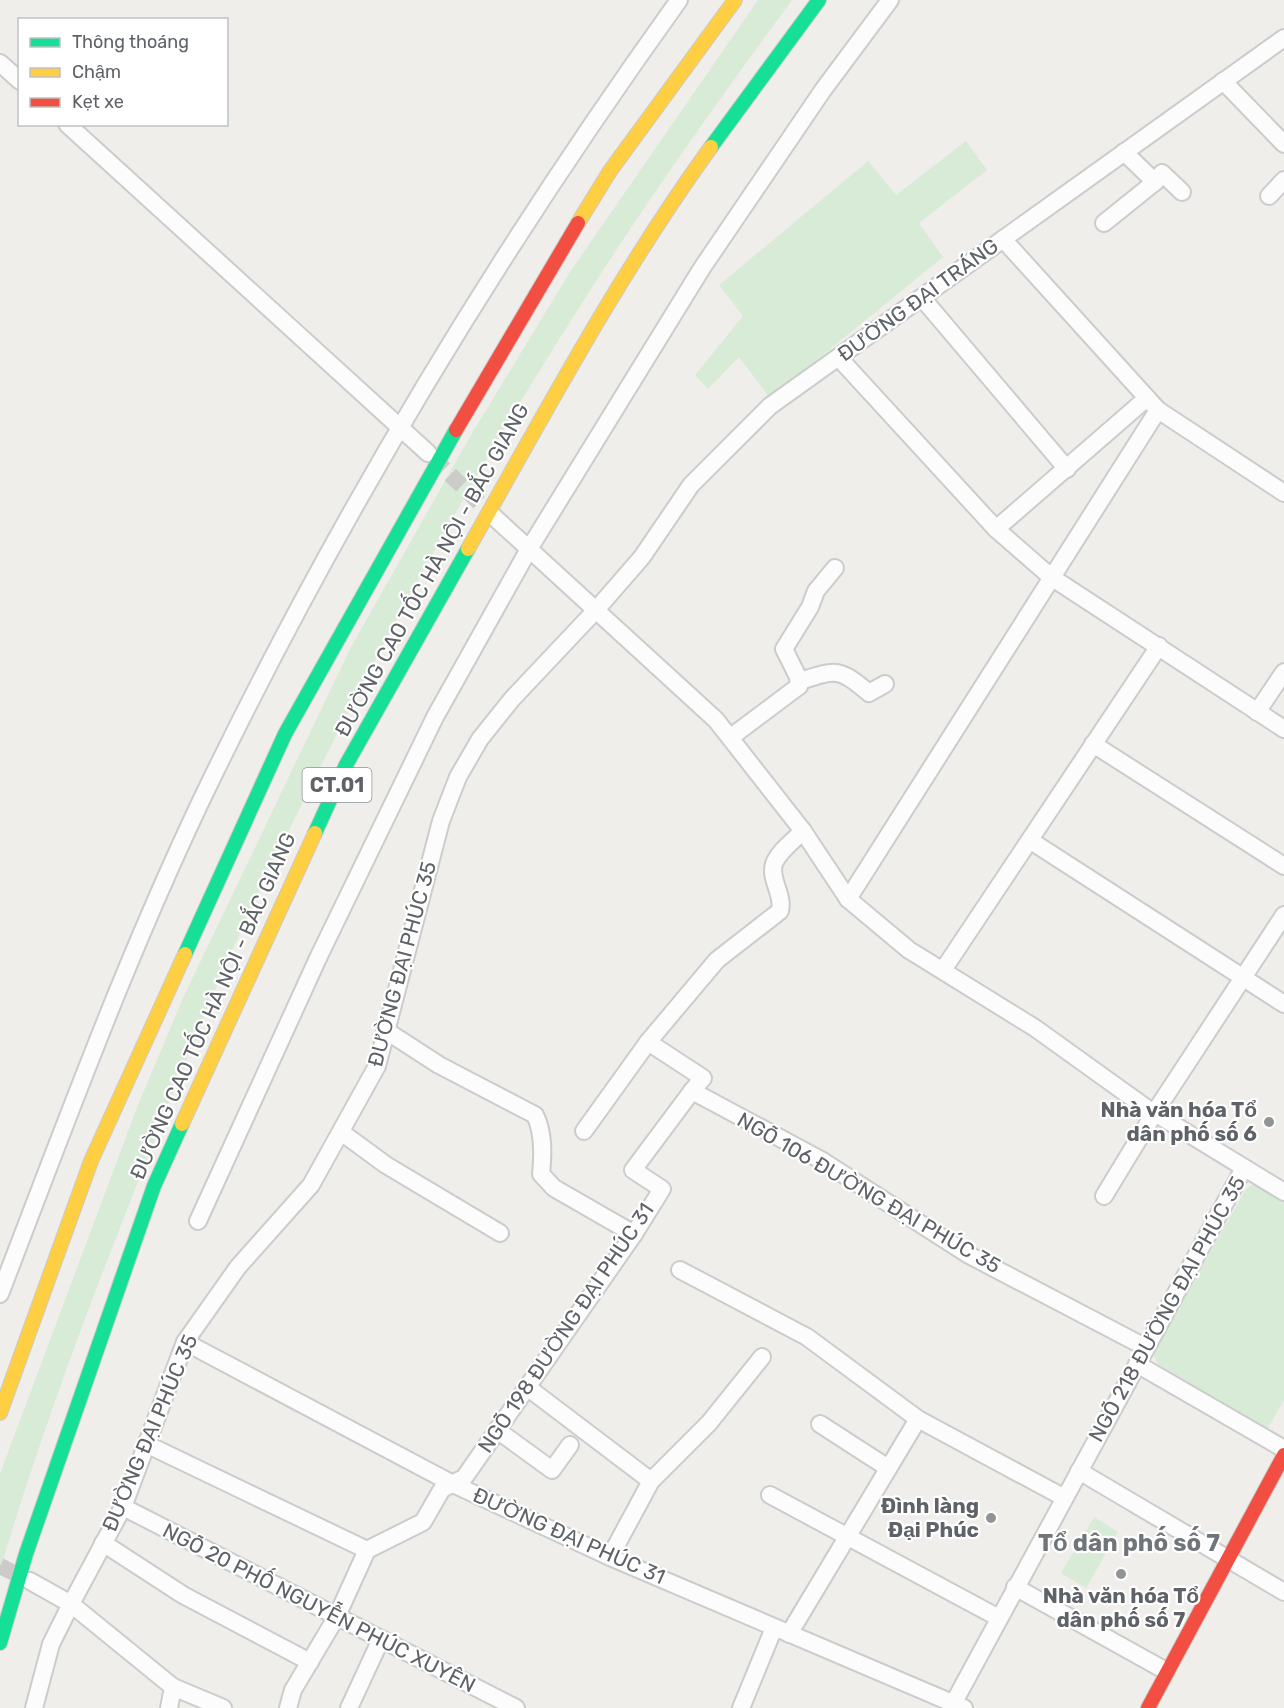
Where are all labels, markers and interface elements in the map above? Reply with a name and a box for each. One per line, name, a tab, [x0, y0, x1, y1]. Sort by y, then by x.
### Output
legend	[18, 18, 228, 126]
text: Thông thoáng	[72, 31, 189, 53]
text: Chậm	[72, 61, 121, 83]
text: Kẹt xe	[72, 91, 124, 113]
street label: ĐƯỜNG ĐẠI TRÁNG	[832, 233, 1003, 366]
street label: ĐƯỜNG CAO TỐC HÀ NỘI - BẮC GIANG	[327, 397, 534, 741]
road number: CT.01	[302, 768, 372, 802]
street label: ĐƯỜNG CAO TỐC HÀ NỘI - BẮC GIANG	[122, 827, 301, 1183]
street label: ĐƯỜNG ĐẠI PHÚC 35	[362, 858, 441, 1069]
place label: Nhà văn hóa Tổ dân phố số 6	[1101, 1097, 1257, 1146]
street label: NGÕ 106 ĐƯỜNG ĐẠI PHÚC 35	[733, 1107, 1005, 1278]
marker: Nhà văn hóa Tổ dân phố số 6	[1262, 1115, 1276, 1129]
street label: NGÕ 218 ĐƯỜNG ĐẠI PHÚC 35	[1083, 1172, 1250, 1446]
street label: NGÕ 198 ĐƯỜNG ĐẠI PHÚC 31	[472, 1198, 659, 1457]
street label: ĐƯỜNG ĐẠI PHÚC 35	[97, 1331, 202, 1535]
street label: ĐƯỜNG ĐẠI PHÚC 31	[469, 1482, 669, 1589]
place label: Đình làng Đại Phúc	[881, 1493, 979, 1542]
marker: Đình làng Đại Phúc	[984, 1511, 998, 1525]
street label: NGÕ 20 PHỐ NGUYỄN PHÚC XUYÊN	[159, 1515, 481, 1698]
district label: Tổ dân phố số 7	[1038, 1526, 1220, 1557]
marker: Nhà văn hóa Tổ dân phố số 7	[1114, 1567, 1128, 1581]
place label: Nhà văn hóa Tổ dân phố số 7	[1043, 1583, 1199, 1632]

